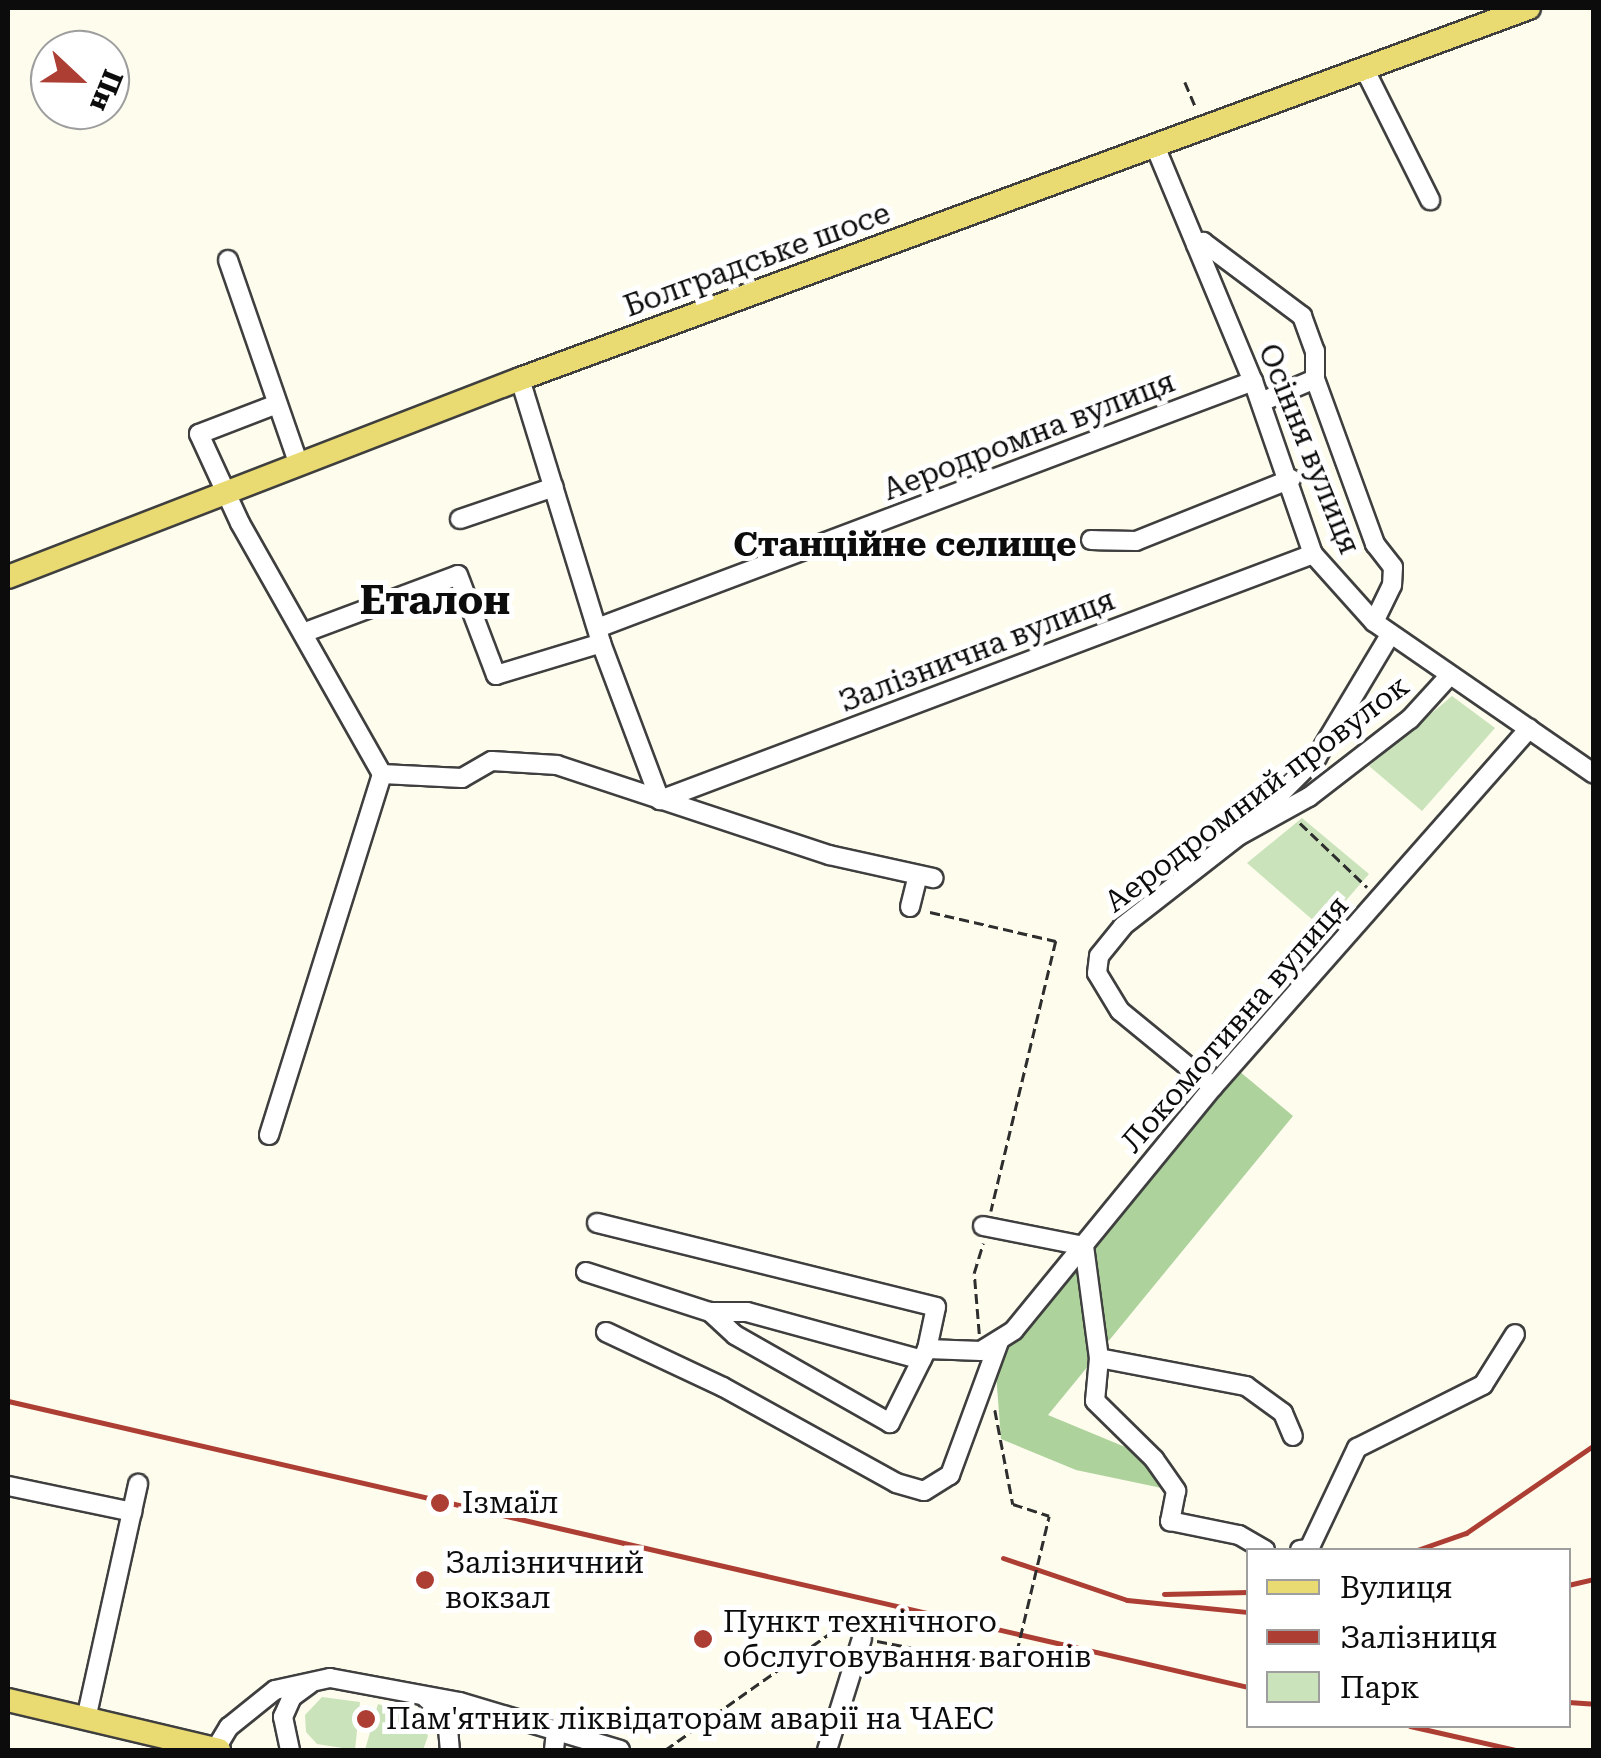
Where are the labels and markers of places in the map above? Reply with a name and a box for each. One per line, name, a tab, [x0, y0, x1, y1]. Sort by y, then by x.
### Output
place label: Ізмаїл	[462, 1485, 558, 1521]
marker: Ізмаїл	[427, 1490, 453, 1516]
place label: Залізничний вокзал	[445, 1545, 644, 1616]
marker: Залізничний вокзал	[414, 1569, 436, 1591]
place label: Пункт технічного обслуговування вагонів	[723, 1604, 1092, 1674]
marker: Пункт технічного обслуговування вагонів	[692, 1628, 714, 1650]
place label: Пам'ятник ліквідаторам аварії на ЧАЕС	[386, 1701, 994, 1737]
marker: Пам'ятник ліквідаторам аварії на ЧАЕС	[355, 1708, 377, 1730]

